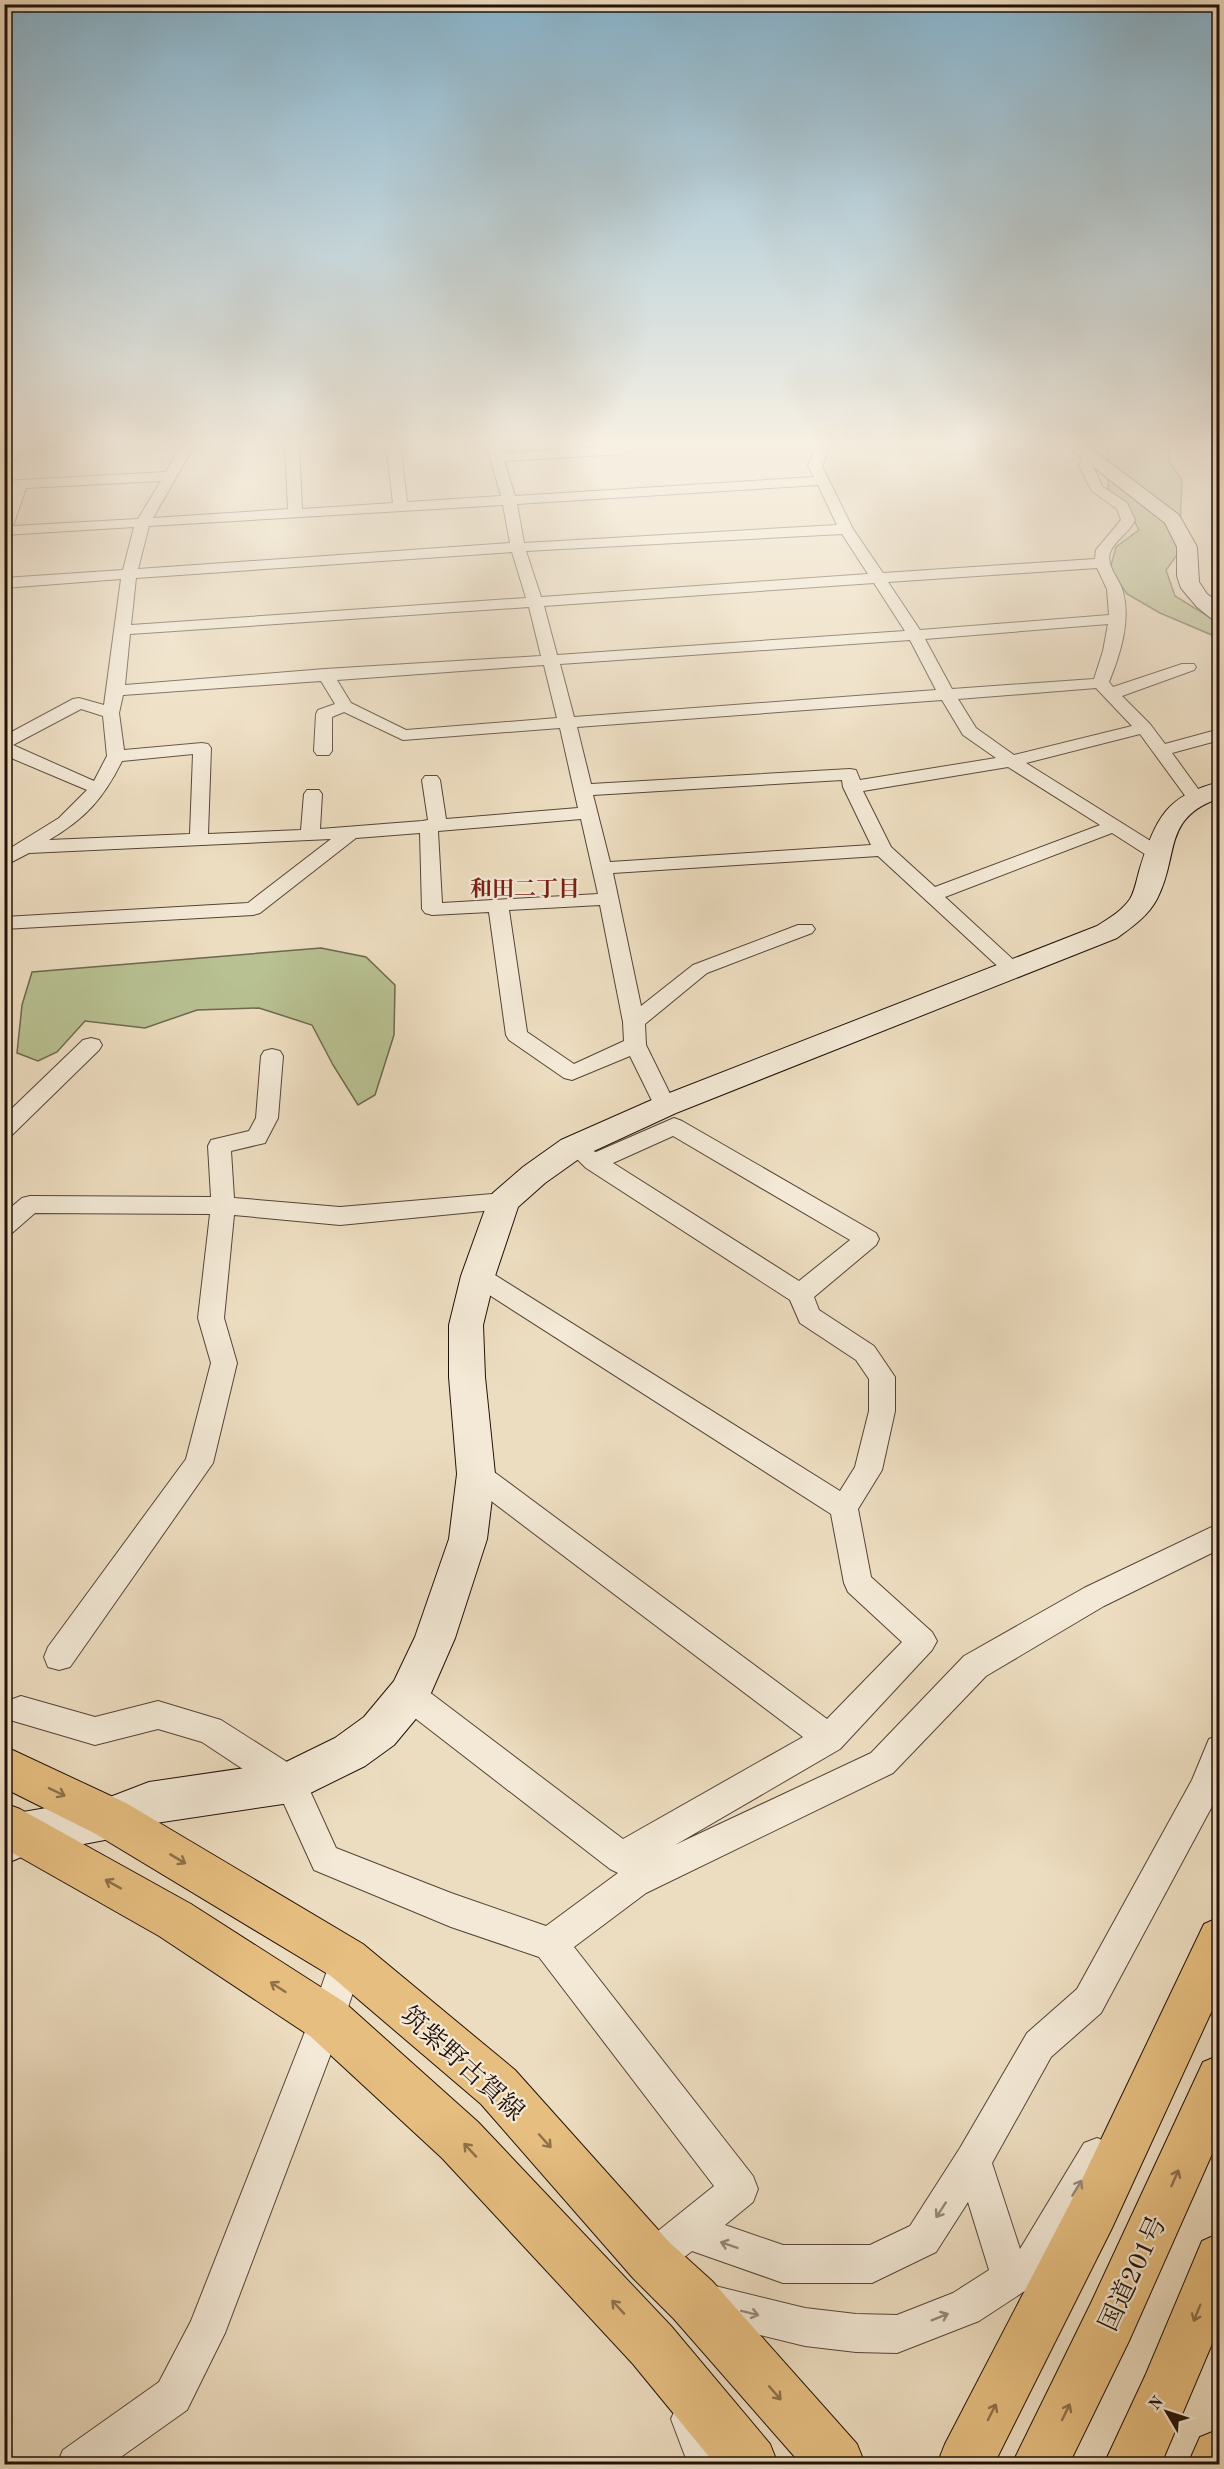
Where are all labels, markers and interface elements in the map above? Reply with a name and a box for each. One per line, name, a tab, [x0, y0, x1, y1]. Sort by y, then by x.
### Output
district label: 和田二丁目	[470, 877, 580, 901]
one-way arrow	[47, 1787, 65, 1798]
one-way arrow	[169, 1853, 186, 1865]
one-way arrow	[104, 1878, 121, 1890]
one-way arrow	[271, 1981, 287, 1993]
street label: 筑紫野古賀線	[395, 2000, 530, 2126]
one-way arrow	[538, 2133, 552, 2148]
one-way arrow	[463, 2143, 477, 2158]
one-way arrow	[1169, 2170, 1181, 2188]
one-way arrow	[1072, 2180, 1084, 2197]
one-way arrow	[935, 2201, 947, 2218]
street label: 国道201号	[1094, 2212, 1172, 2335]
one-way arrow	[720, 2238, 739, 2249]
one-way arrow	[610, 2300, 625, 2315]
one-way arrow	[1191, 2304, 1202, 2322]
one-way arrow	[740, 2308, 759, 2320]
one-way arrow	[930, 2311, 949, 2322]
north arrow	[1137, 2382, 1197, 2442]
one-way arrow	[768, 2386, 782, 2401]
text: N	[1147, 2393, 1167, 2414]
one-way arrow	[1060, 2403, 1072, 2421]
one-way arrow	[986, 2404, 998, 2422]

